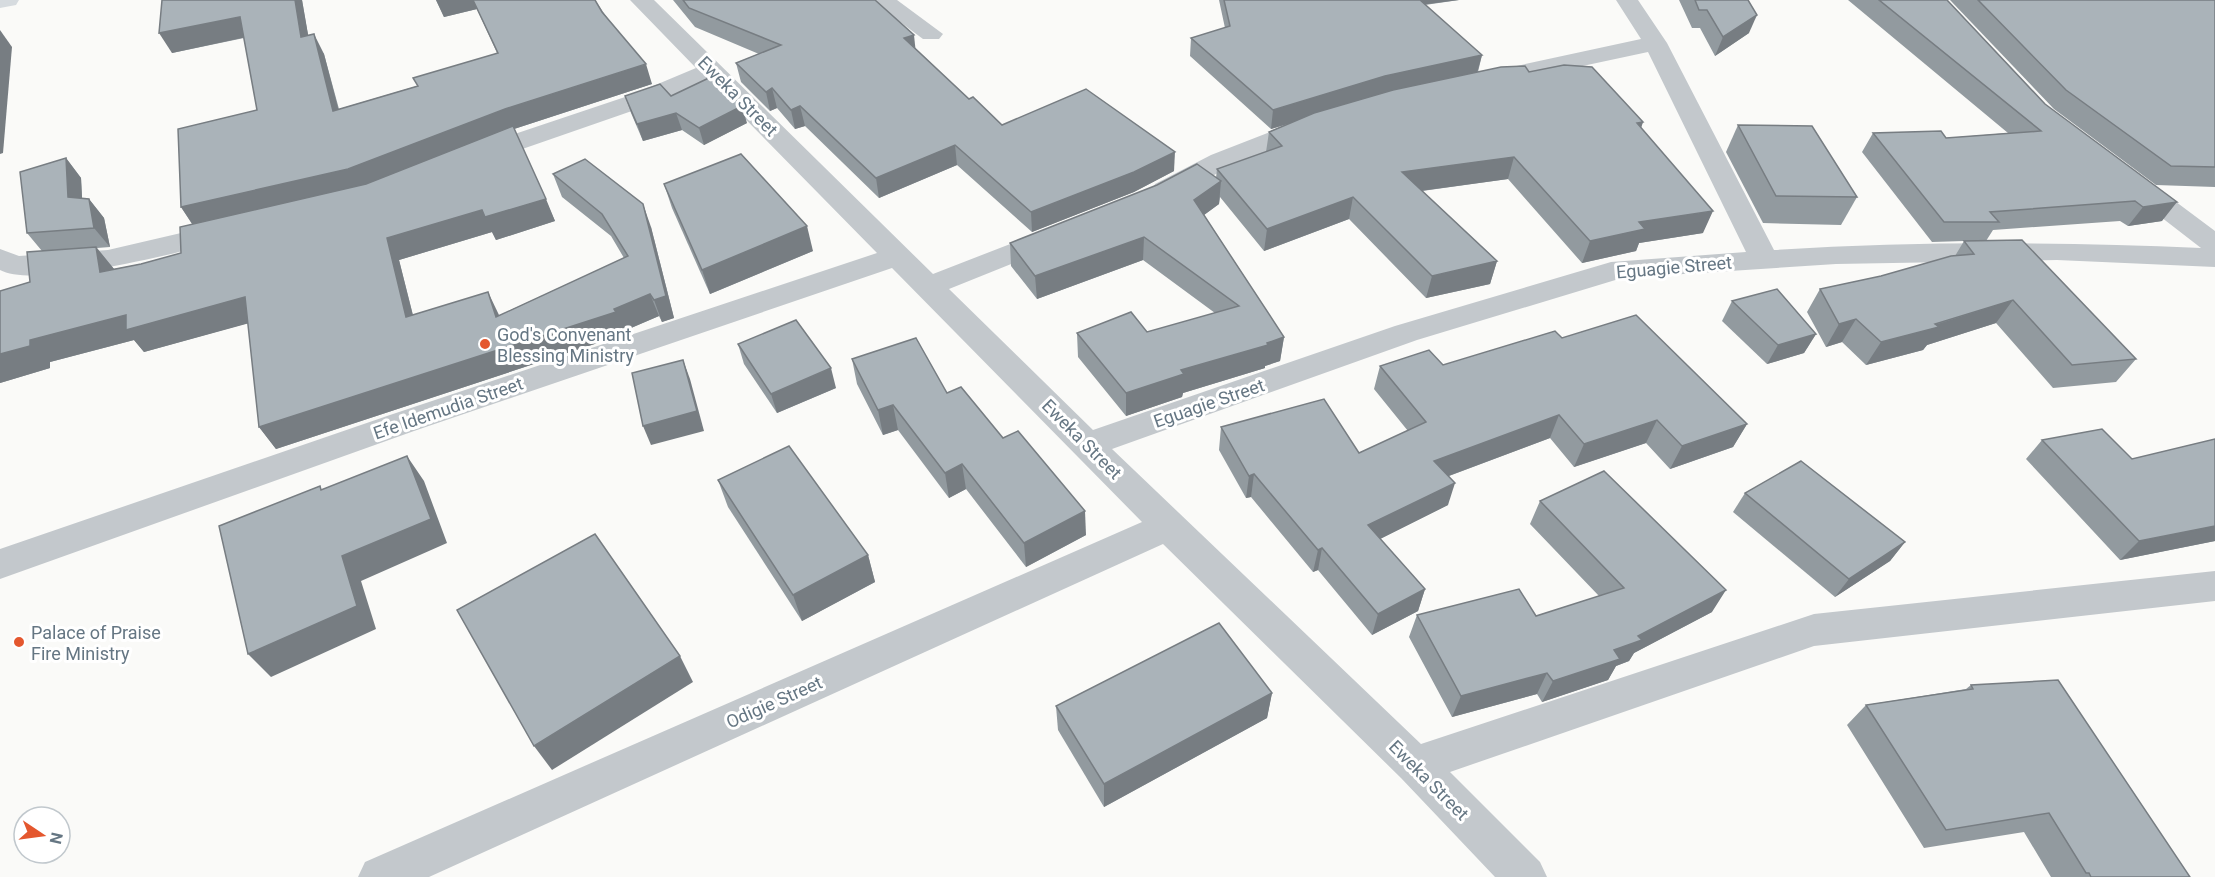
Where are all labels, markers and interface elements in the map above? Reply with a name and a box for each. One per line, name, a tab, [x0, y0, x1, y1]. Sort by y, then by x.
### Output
street label: Eweka Street	[694, 52, 782, 140]
street label: Eguagie Street	[1615, 251, 1733, 283]
place label: God's Convenant Blessing Ministry	[497, 324, 634, 366]
marker: God's Convenant Blessing Ministry	[478, 337, 492, 351]
street label: Efe Idemudia Street	[370, 373, 526, 443]
street label: Eguagie Street	[1151, 374, 1267, 432]
street label: Eweka Street	[1038, 395, 1126, 483]
place label: Palace of Praise Fire Ministry	[31, 622, 161, 664]
marker: Palace of Praise Fire Ministry	[12, 635, 26, 649]
street label: Odigie Street	[723, 671, 825, 733]
street label: Eweka Street	[1385, 736, 1473, 824]
north arrow	[12, 805, 72, 865]
text: N	[46, 831, 67, 846]

